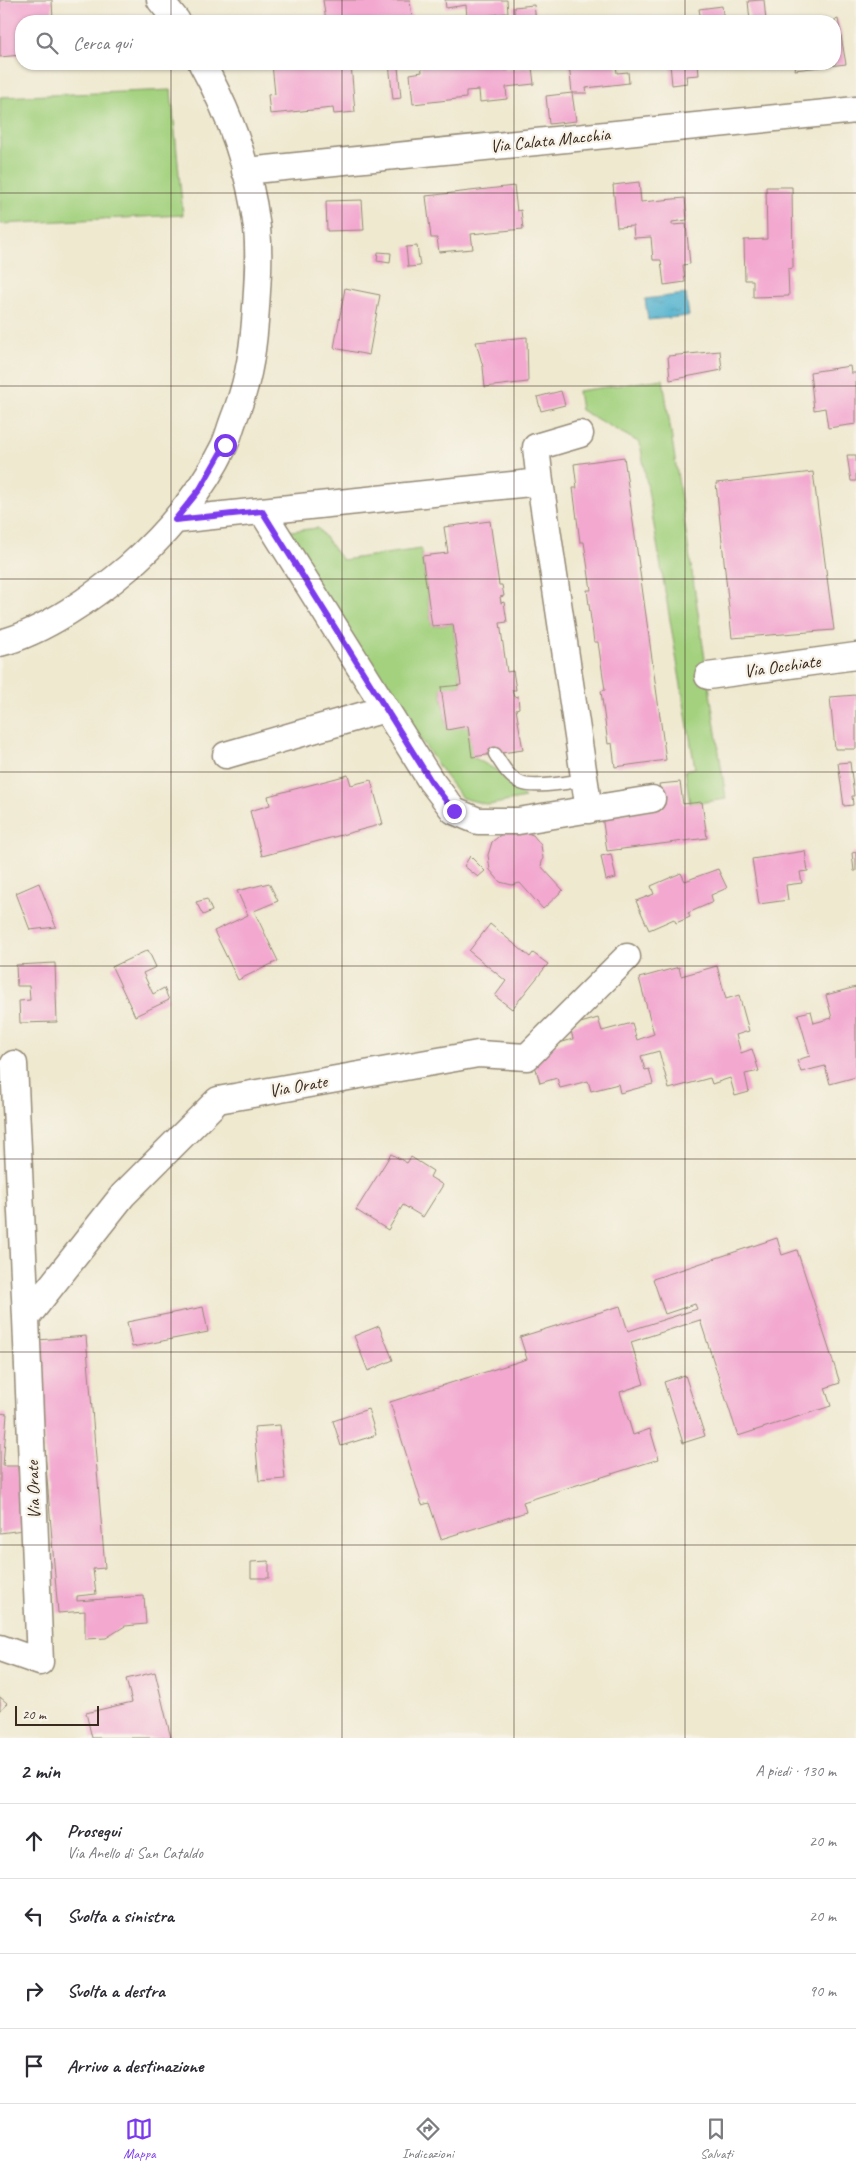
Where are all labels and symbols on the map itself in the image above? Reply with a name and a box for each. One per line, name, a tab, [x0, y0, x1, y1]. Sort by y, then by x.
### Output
street label: Via Calata Macchia	[489, 123, 613, 157]
route start	[214, 434, 237, 457]
street label: Via Occhiate	[743, 650, 823, 682]
route end	[443, 800, 466, 823]
street label: Via Orate	[267, 1070, 330, 1102]
street label: Via Orate	[21, 1459, 45, 1520]
scale bar	[15, 1703, 99, 1726]

